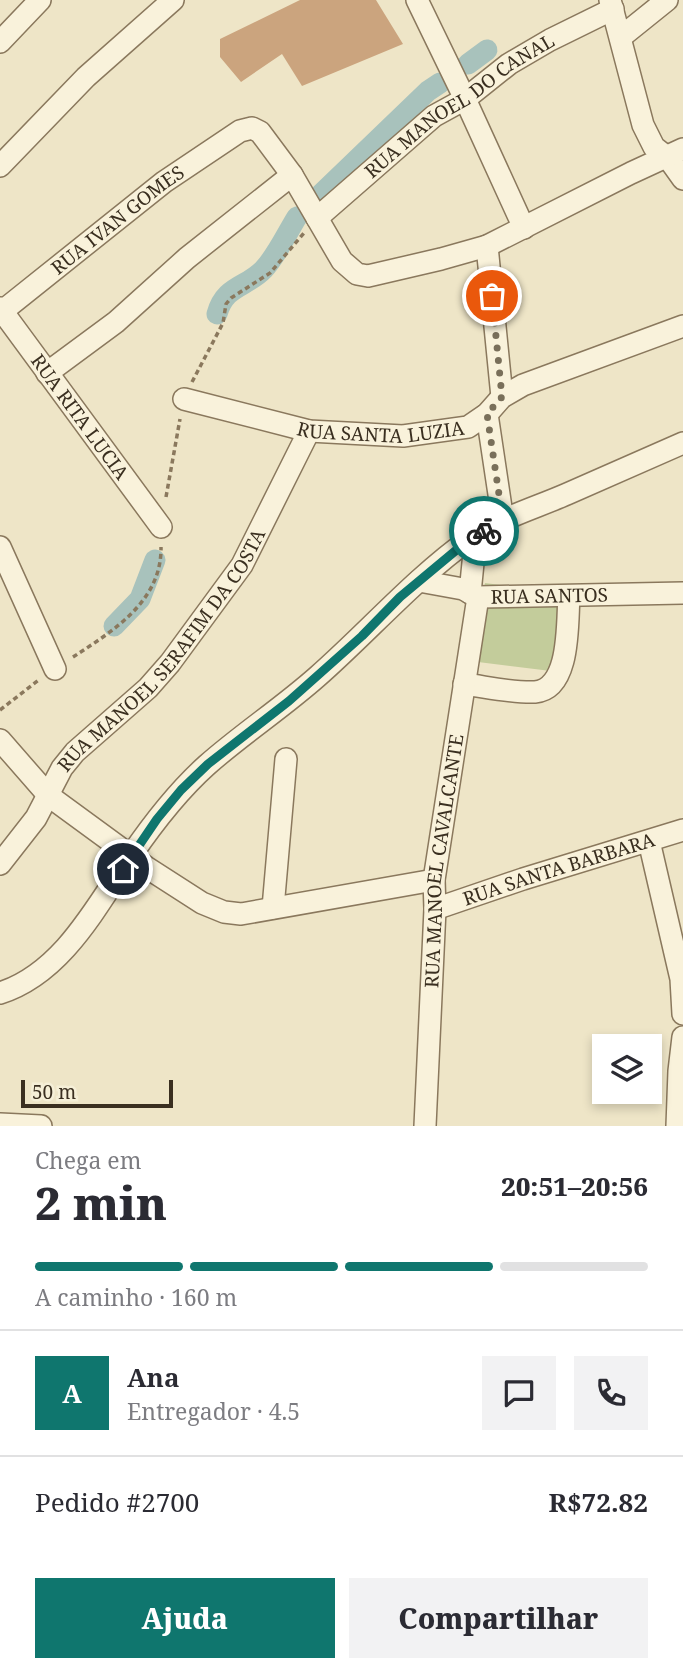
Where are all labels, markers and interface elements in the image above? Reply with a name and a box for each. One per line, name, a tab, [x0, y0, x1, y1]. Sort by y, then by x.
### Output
street label: RUA MANOEL DO CANAL	[359, 27, 559, 184]
street label: RUA IVAN GOMES	[46, 159, 189, 280]
pin	[462, 266, 522, 326]
icon: bag	[473, 277, 511, 315]
street label: RUA RITA LUCIA	[25, 349, 135, 485]
street label: RUA SANTA LUZIA	[294, 415, 466, 449]
courier	[449, 496, 519, 566]
icon: bike	[465, 512, 503, 550]
street label: RUA MANOEL SERAFIM DA COSTA	[51, 524, 271, 777]
street label: RUA SANTOS	[490, 581, 608, 610]
street label: RUA MANOEL CAVALCANTE	[418, 732, 470, 989]
street label: RUA SANTA BARBARA	[459, 826, 658, 912]
pin	[93, 839, 153, 899]
icon: home	[104, 850, 142, 888]
map controls	[592, 1034, 662, 1104]
button: layers	[592, 1034, 662, 1104]
scale bar	[21, 1077, 173, 1109]
text: 50 m	[32, 1079, 76, 1105]
text: Chega em	[35, 1144, 141, 1176]
text: 20:51–20:56	[501, 1168, 648, 1204]
text: 2 min	[35, 1171, 167, 1233]
text: A caminho · 160 m	[35, 1281, 237, 1313]
button: chat	[482, 1356, 556, 1430]
button: phone	[574, 1356, 648, 1430]
text: Ana	[127, 1359, 180, 1395]
text: A	[62, 1375, 82, 1411]
text: Entregador · 4.5	[127, 1395, 300, 1427]
text: Pedido #2700	[35, 1484, 199, 1520]
text: R$72.82	[548, 1484, 648, 1520]
button: Ajuda	[35, 1578, 335, 1658]
button: Compartilhar	[349, 1578, 648, 1658]

